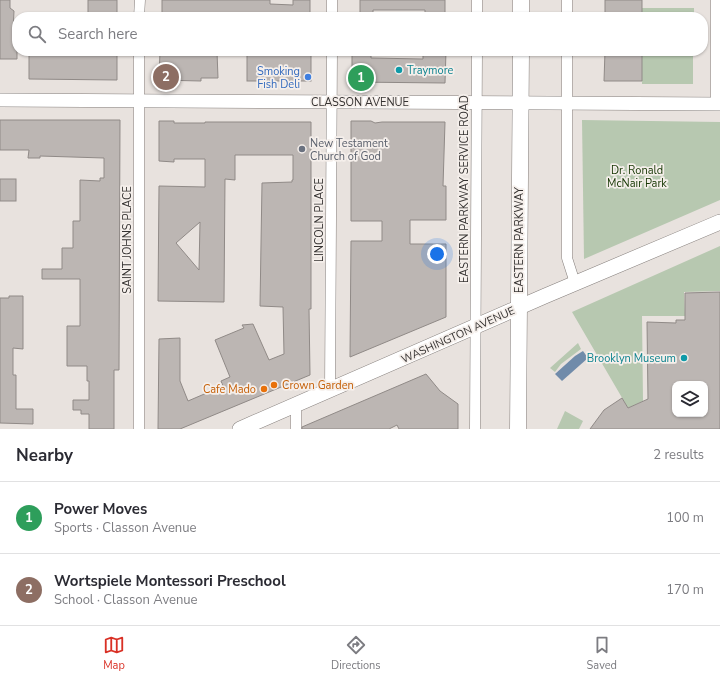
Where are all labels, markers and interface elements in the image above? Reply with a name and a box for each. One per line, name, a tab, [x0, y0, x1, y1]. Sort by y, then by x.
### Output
search box	[12, 12, 708, 56]
icon: search	[26, 23, 48, 45]
text: Search here	[58, 24, 138, 44]
pin: 2	[153, 62, 179, 92]
pin: 1	[348, 63, 374, 93]
place label: Traymore	[407, 63, 453, 78]
place label: Smoking Fish Deli	[257, 64, 300, 92]
marker: Traymore	[394, 65, 404, 75]
marker: Smoking Fish Deli	[303, 72, 313, 82]
street label: CLASSON AVENUE	[311, 95, 409, 110]
street label: EASTERN PARKWAY SERVICE ROAD	[457, 95, 472, 283]
place label: New Testament Church of God	[310, 136, 388, 164]
marker: New Testament Church of God	[297, 144, 307, 154]
park label: Dr. Ronald McNair Park	[607, 163, 667, 191]
street label: LINCOLN PLACE	[312, 178, 327, 262]
street label: SAINT JOHNS PLACE	[120, 186, 135, 294]
street label: EASTERN PARKWAY	[512, 187, 527, 293]
your location	[427, 244, 447, 264]
street label: WASHINGTON AVENUE	[399, 303, 517, 367]
place label: Brooklyn Museum	[587, 351, 676, 366]
marker: Brooklyn Museum	[679, 353, 689, 363]
place label: Crown Garden	[282, 378, 354, 393]
marker: Crown Garden	[269, 380, 279, 390]
map controls	[672, 381, 708, 417]
button: layers	[672, 381, 708, 417]
place label: Cafe Mado	[203, 382, 256, 397]
marker: Cafe Mado	[259, 384, 269, 394]
text: Nearby	[16, 444, 73, 467]
text: 2 results	[653, 446, 704, 464]
text: Power Moves	[54, 499, 147, 519]
text: 1	[25, 509, 33, 527]
text: 100 m	[666, 509, 704, 527]
text: Sports · Classon Avenue	[54, 519, 196, 537]
text: Wortspiele Montessori Preschool	[54, 571, 286, 591]
text: 2	[25, 581, 33, 599]
text: 170 m	[666, 581, 704, 599]
text: School · Classon Avenue	[54, 591, 198, 609]
tab: Map	[103, 634, 125, 673]
tab: Directions	[331, 634, 381, 673]
tab: Saved	[587, 634, 617, 673]

